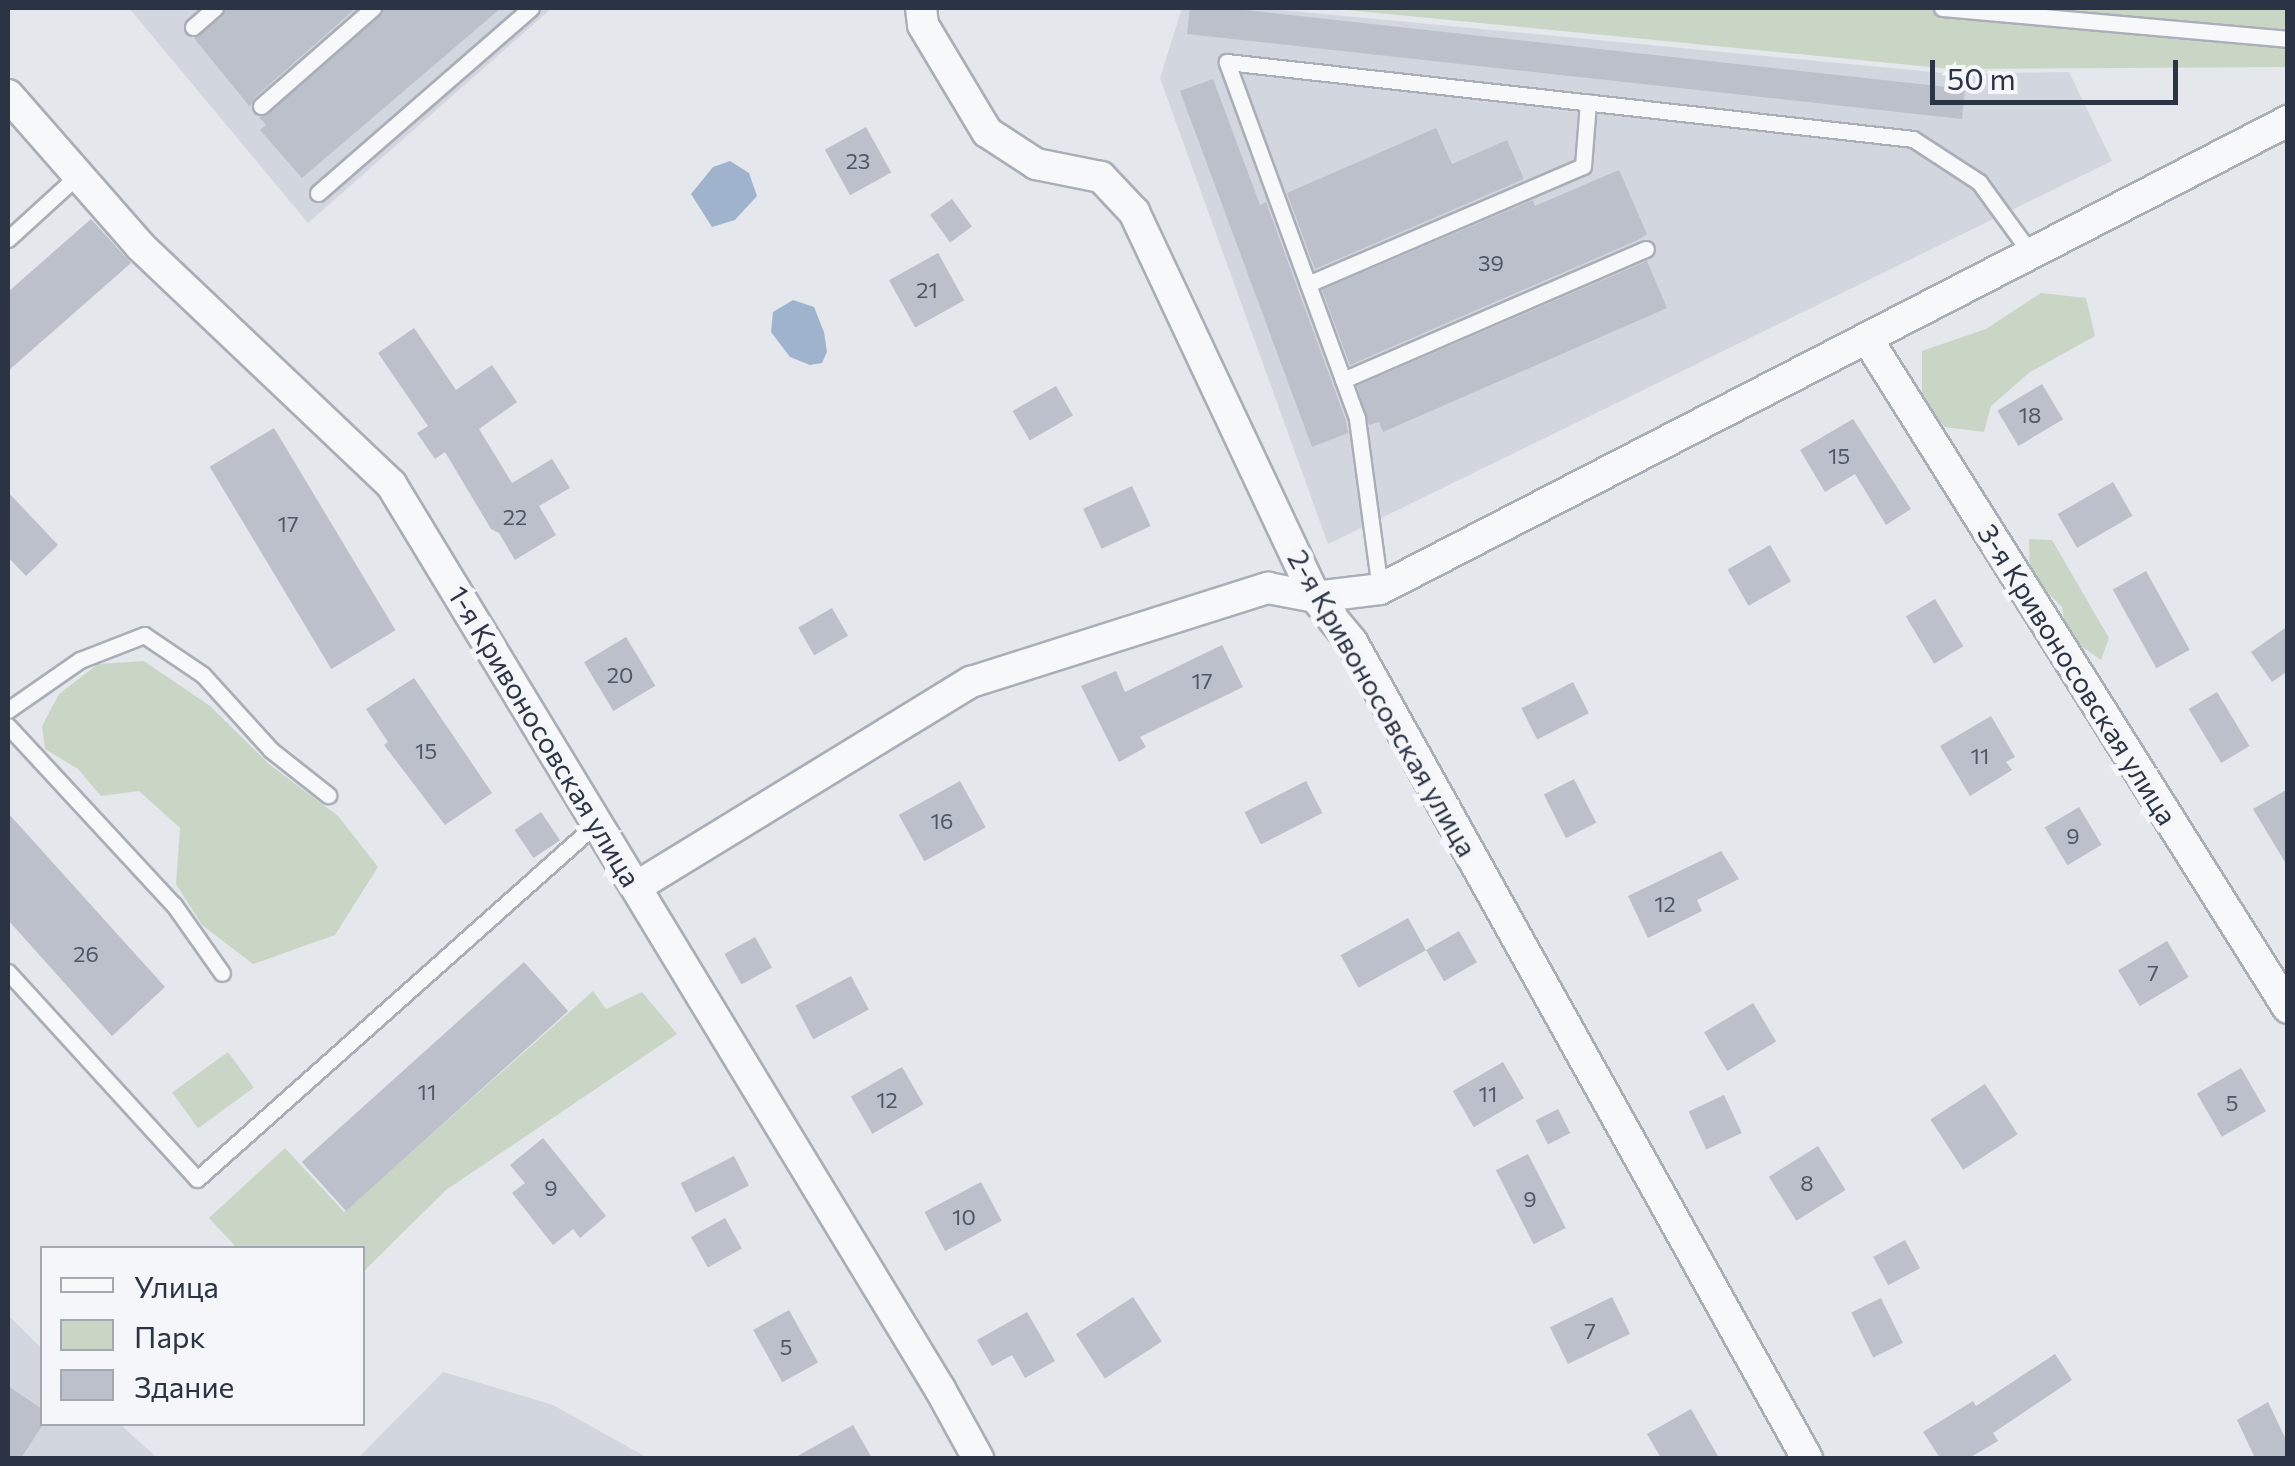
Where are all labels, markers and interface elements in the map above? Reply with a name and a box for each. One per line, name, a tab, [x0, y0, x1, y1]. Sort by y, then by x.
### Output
scale bar	[1935, 40, 2182, 102]
text: 50 m	[1947, 59, 2016, 96]
house number: 23	[846, 148, 870, 174]
house number: 39	[1478, 250, 1504, 276]
house number: 21	[916, 277, 938, 303]
house number: 18	[2019, 402, 2041, 428]
house number: 15	[1828, 443, 1850, 469]
house number: 22	[503, 504, 527, 530]
house number: 17	[277, 511, 299, 537]
street label: 3-я Кривоносовская улица	[1971, 517, 2185, 831]
street label: 2-я Кривоносовская улица	[1281, 544, 1485, 862]
street label: 1-я Кривоносовская улица	[442, 580, 648, 892]
house number: 20	[607, 662, 633, 688]
house number: 17	[1191, 668, 1213, 694]
house number: 15	[415, 738, 437, 764]
house number: 11	[1971, 743, 1989, 769]
house number: 16	[931, 808, 953, 834]
house number: 9	[2066, 823, 2080, 849]
house number: 12	[1654, 891, 1676, 917]
house number: 26	[73, 941, 99, 967]
house number: 7	[2147, 960, 2159, 986]
house number: 11	[418, 1079, 436, 1105]
house number: 11	[1479, 1081, 1497, 1107]
house number: 12	[876, 1087, 898, 1113]
house number: 5	[2226, 1090, 2238, 1116]
house number: 8	[1800, 1170, 1814, 1196]
house number: 9	[544, 1175, 558, 1201]
house number: 9	[1523, 1186, 1537, 1212]
house number: 10	[952, 1204, 976, 1230]
legend	[40, 1246, 365, 1426]
text: Улица	[134, 1267, 219, 1304]
text: Парк	[134, 1317, 206, 1354]
house number: 7	[1584, 1318, 1596, 1344]
house number: 5	[780, 1334, 792, 1360]
text: Здание	[134, 1367, 234, 1404]

